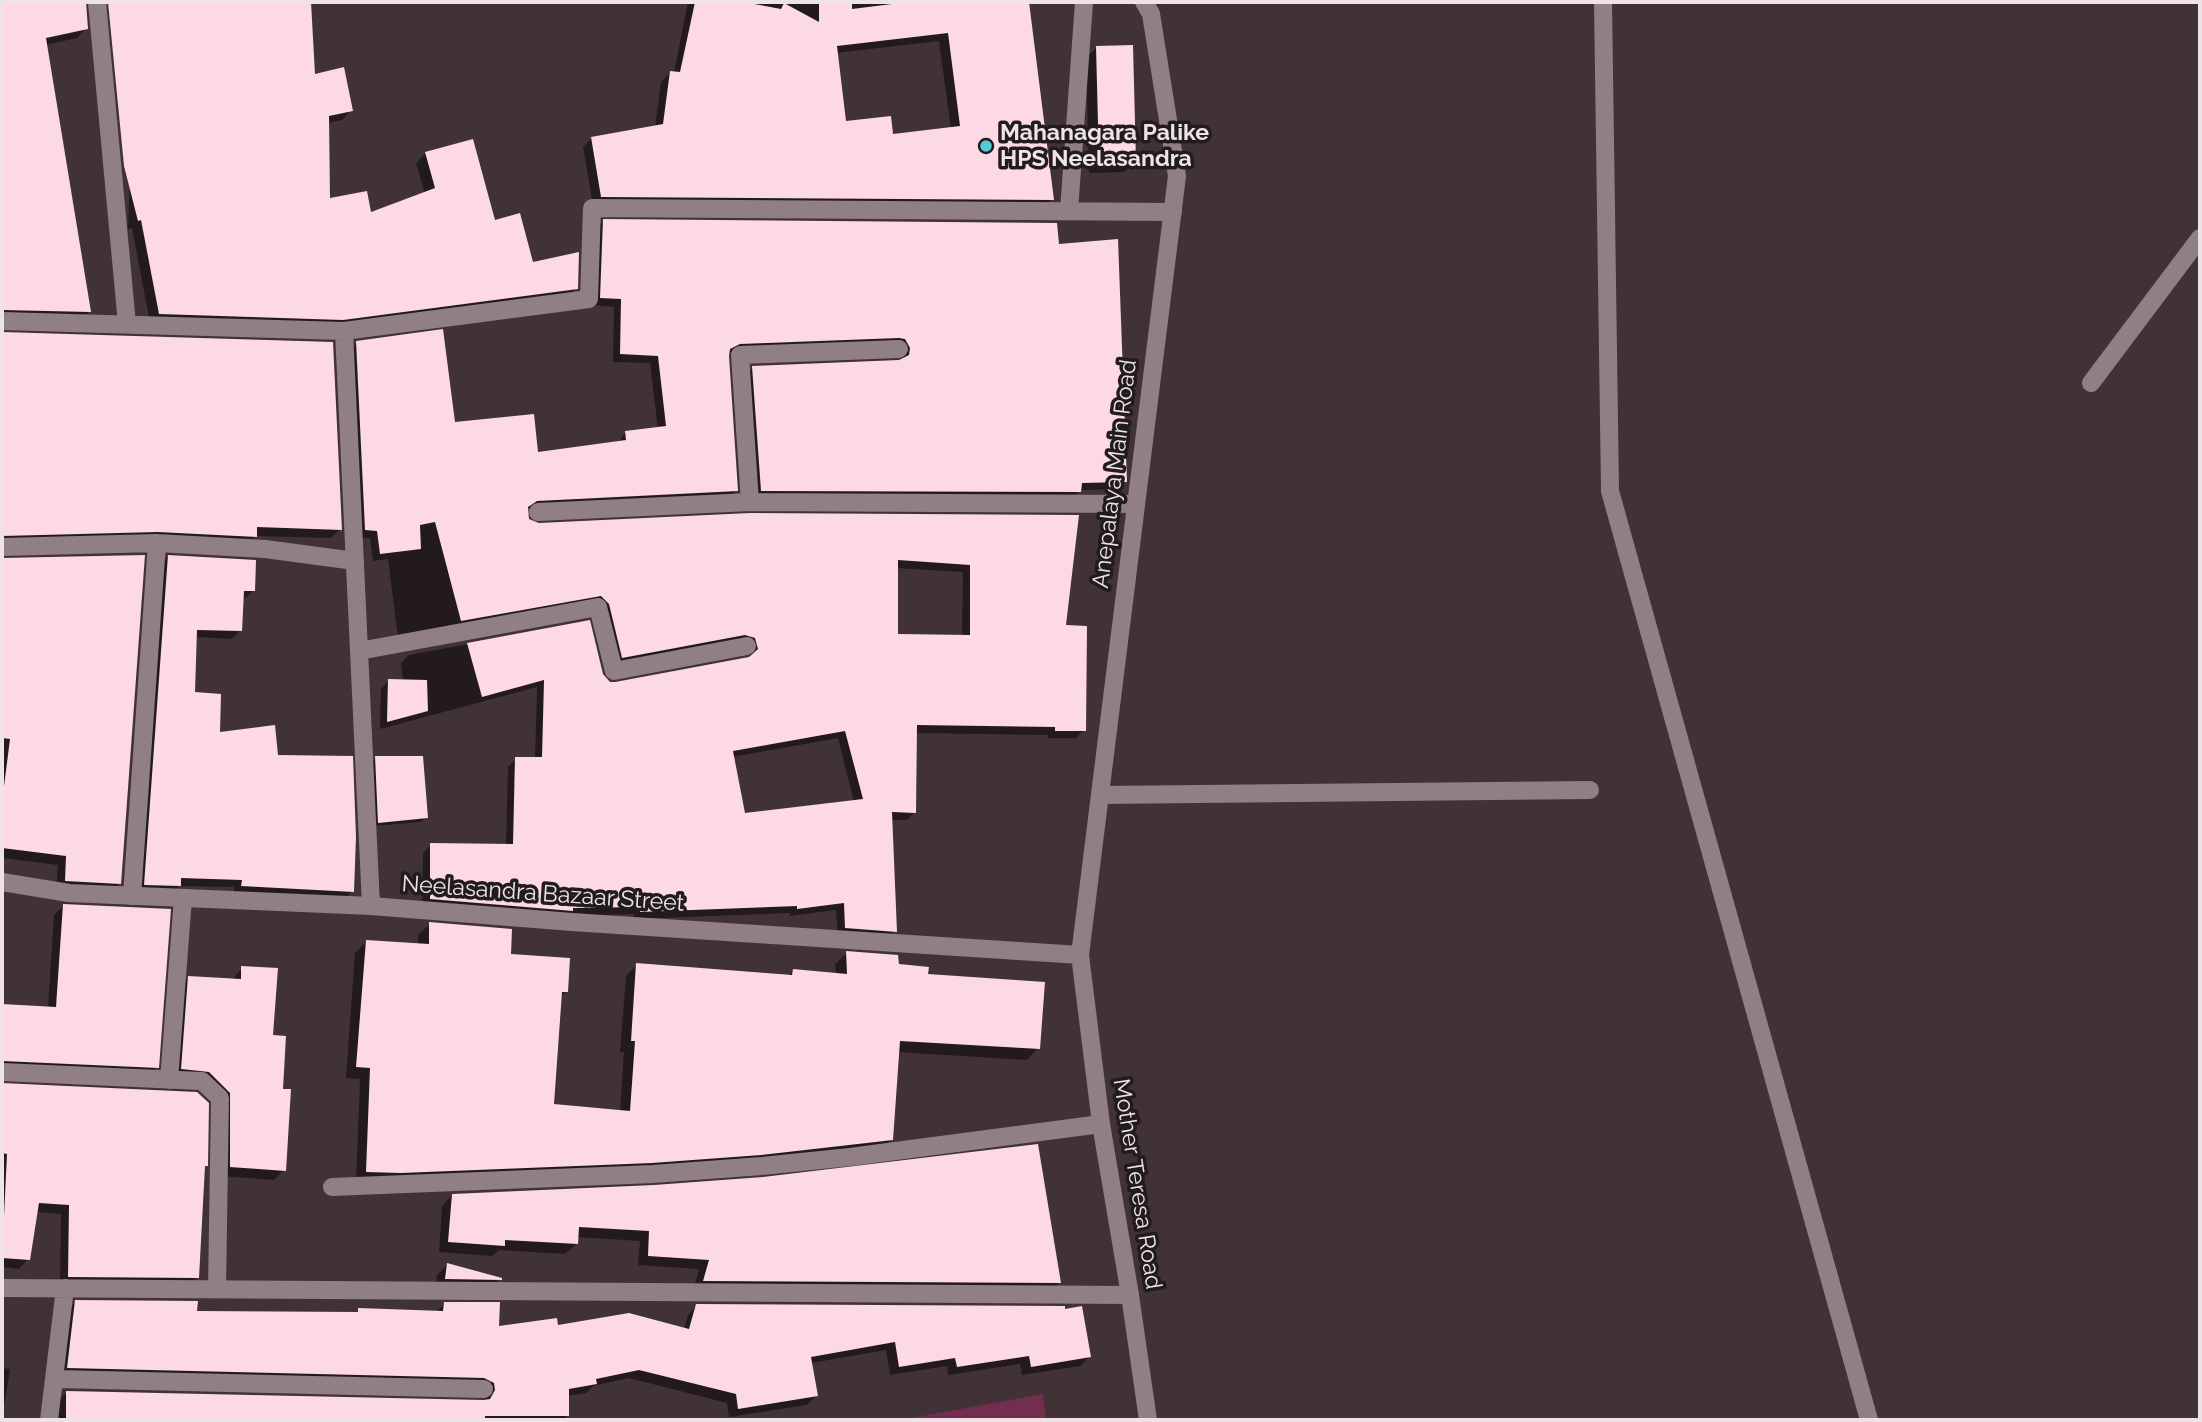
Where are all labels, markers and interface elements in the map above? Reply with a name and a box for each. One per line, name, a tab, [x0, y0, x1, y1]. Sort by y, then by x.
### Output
place label: Mahanagara Palike HPS Neelasandra	[1000, 119, 1209, 173]
marker: Mahanagara Palike HPS Neelasandra	[978, 138, 994, 154]
street label: Anepalaya Main Road	[1087, 358, 1143, 590]
street label: Neelasandra Bazaar Street	[401, 870, 685, 918]
street label: Mother Teresa Road	[1107, 1077, 1167, 1291]

